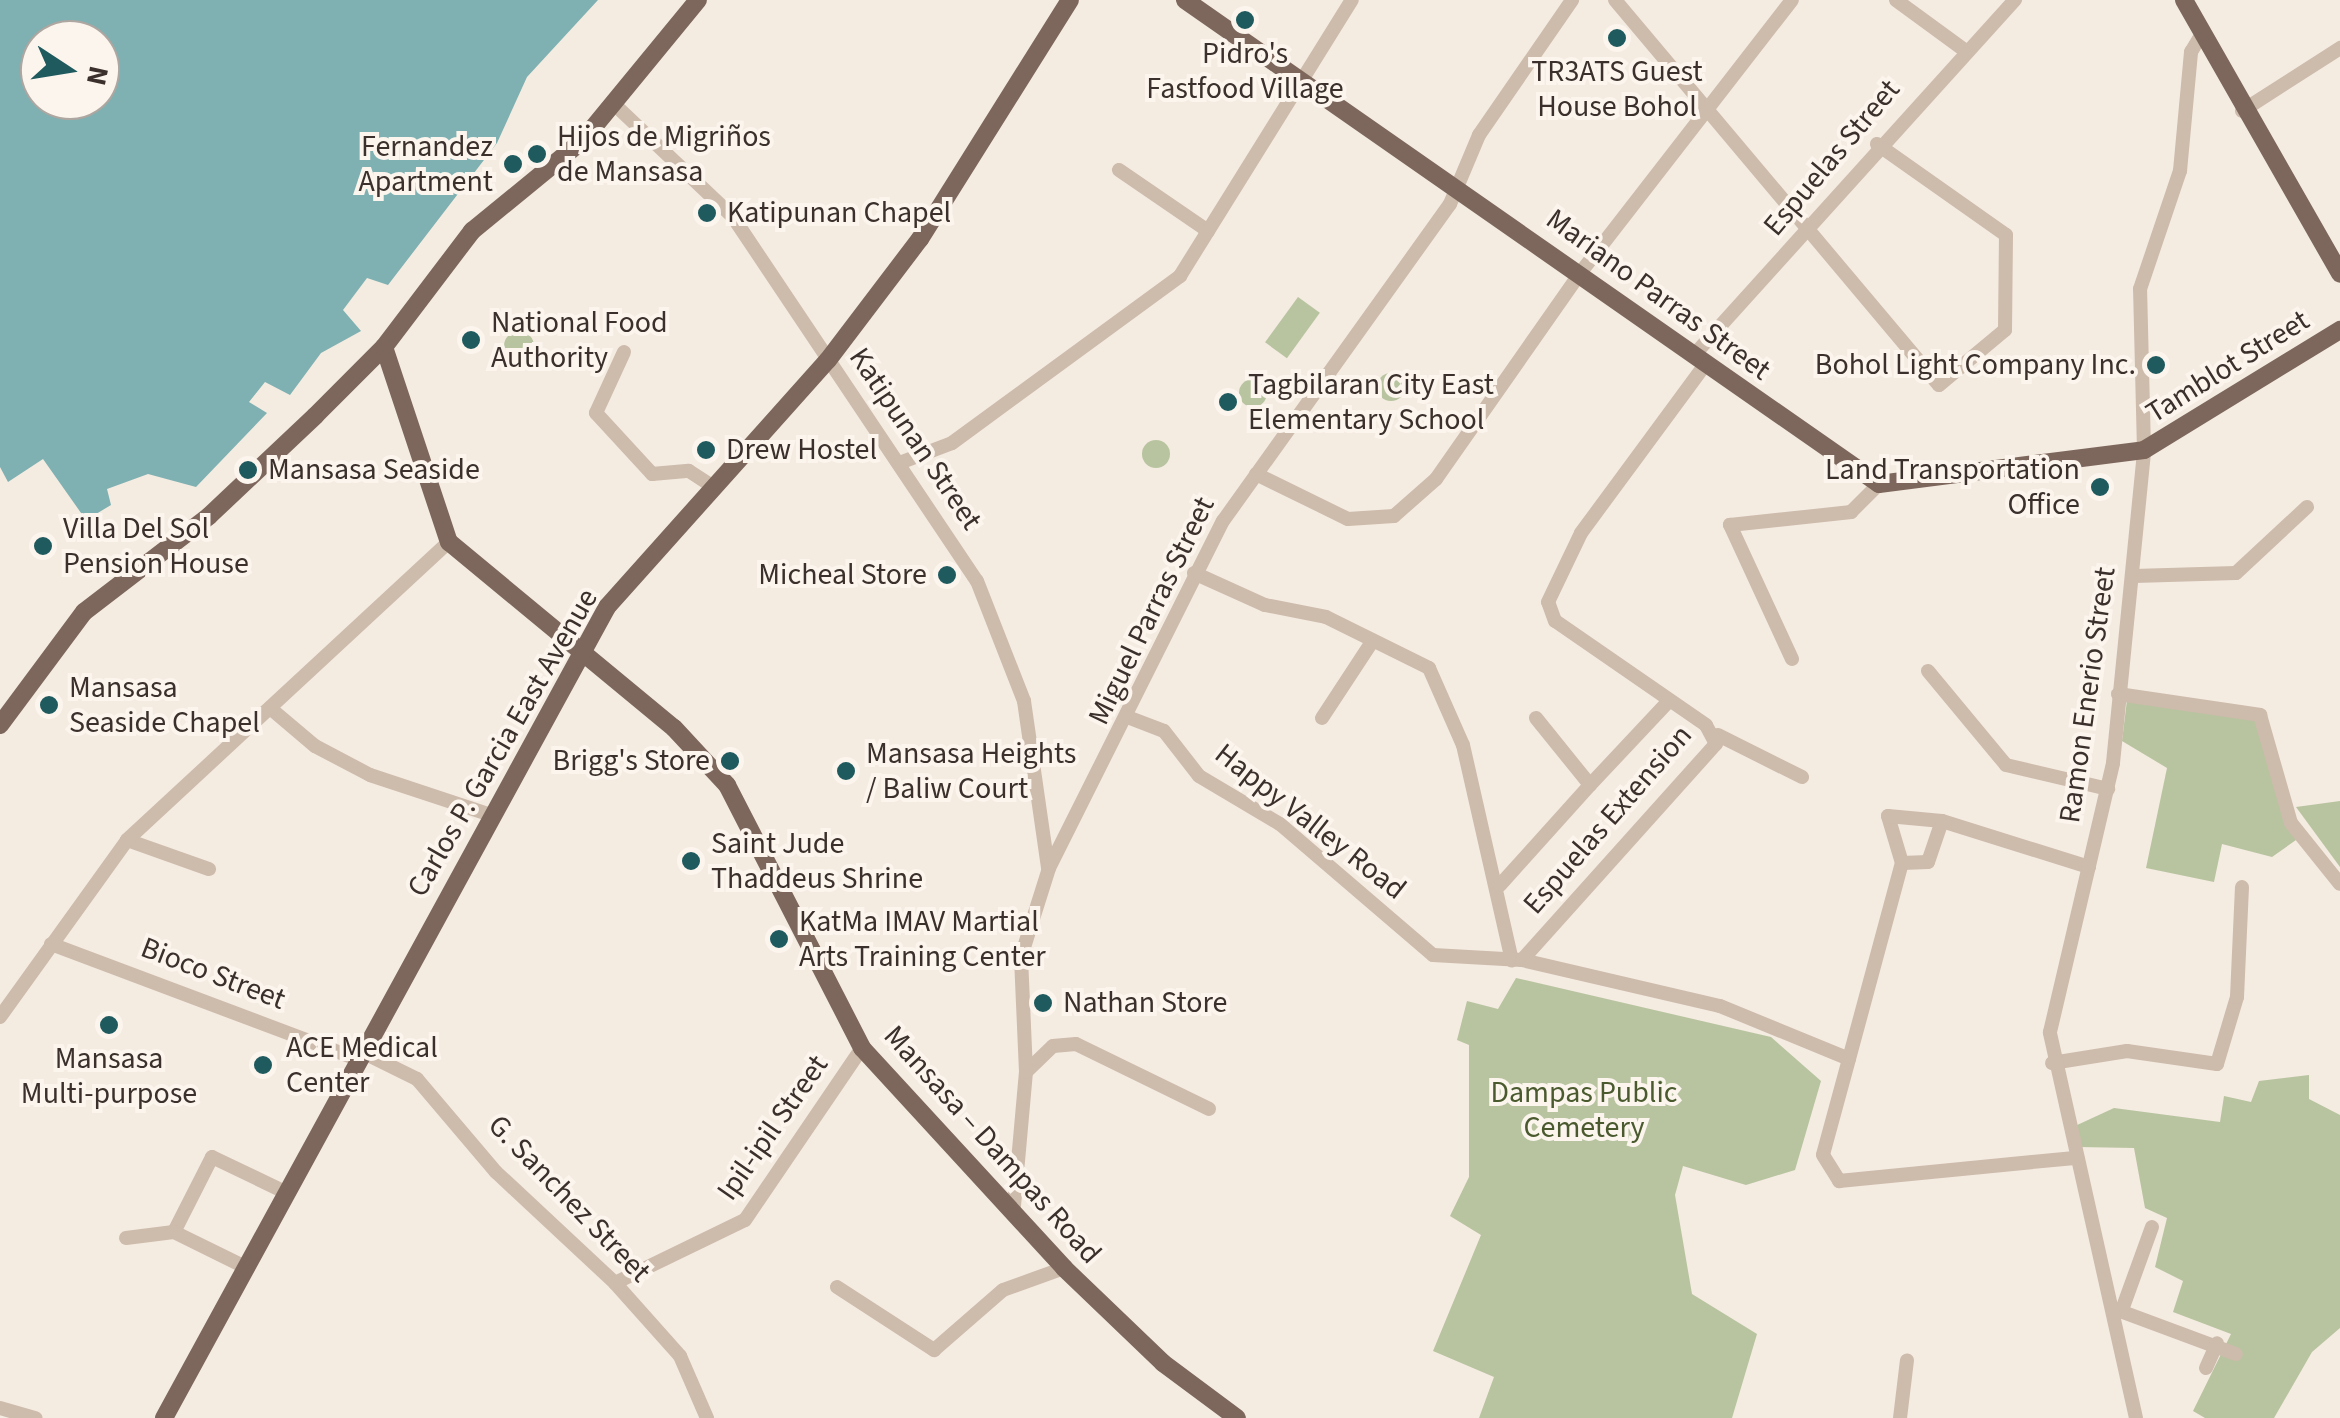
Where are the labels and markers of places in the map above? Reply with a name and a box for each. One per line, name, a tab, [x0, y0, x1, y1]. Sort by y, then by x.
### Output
marker: Pidro's Fastfood Village	[1234, 9, 1256, 31]
marker: TR3ATS Guest House Bohol	[1606, 27, 1628, 49]
place label: Pidro's Fastfood Village	[1146, 36, 1344, 106]
place label: TR3ATS Guest House Bohol	[1531, 54, 1703, 124]
place label: Hijos de Migriños de Mansasa	[557, 119, 771, 190]
place label: Fernandez Apartment	[359, 129, 493, 200]
marker: Hijos de Migriños de Mansasa	[526, 143, 548, 165]
marker: Fernandez Apartment	[502, 153, 524, 175]
place label: Katipunan Chapel	[727, 195, 951, 231]
marker: Katipunan Chapel	[696, 202, 718, 224]
place label: National Food Authority	[491, 305, 668, 376]
marker: National Food Authority	[460, 329, 482, 351]
place label: Bohol Light Company Inc.	[1815, 347, 2136, 383]
marker: Bohol Light Company Inc.	[2145, 354, 2167, 376]
place label: Tagbilaran City East Elementary School	[1248, 367, 1494, 438]
marker: Tagbilaran City East Elementary School	[1217, 391, 1239, 413]
place label: Drew Hostel	[726, 432, 877, 468]
marker: Drew Hostel	[695, 439, 717, 461]
place label: Mansasa Seaside	[268, 452, 480, 488]
place label: Land Transportation Office	[1825, 452, 2080, 522]
marker: Mansasa Seaside	[237, 459, 259, 481]
marker: Land Transportation Office	[2089, 476, 2111, 498]
place label: Villa Del Sol Pension House	[63, 511, 249, 582]
marker: Villa Del Sol Pension House	[32, 535, 54, 557]
place label: Micheal Store	[758, 557, 927, 593]
marker: Micheal Store	[936, 564, 958, 586]
place label: Mansasa Seaside Chapel	[69, 670, 260, 740]
marker: Mansasa Seaside Chapel	[38, 694, 60, 716]
place label: Mansasa Heights / Baliw Court	[866, 736, 1076, 806]
place label: Brigg's Store	[553, 743, 710, 779]
marker: Brigg's Store	[719, 750, 741, 772]
marker: Mansasa Heights / Baliw Court	[835, 760, 857, 782]
place label: Saint Jude Thaddeus Shrine	[711, 826, 923, 896]
marker: Saint Jude Thaddeus Shrine	[680, 850, 702, 872]
place label: KatMa IMAV Martial Arts Training Center	[799, 904, 1046, 974]
marker: KatMa IMAV Martial Arts Training Center	[768, 928, 790, 950]
place label: Nathan Store	[1063, 985, 1227, 1021]
marker: Nathan Store	[1032, 992, 1054, 1014]
marker: Mansasa Multi-purpose	[98, 1014, 120, 1036]
place label: ACE Medical Center	[286, 1030, 438, 1100]
place label: Mansasa Multi-purpose	[21, 1041, 197, 1112]
marker: ACE Medical Center	[250, 1052, 276, 1078]

